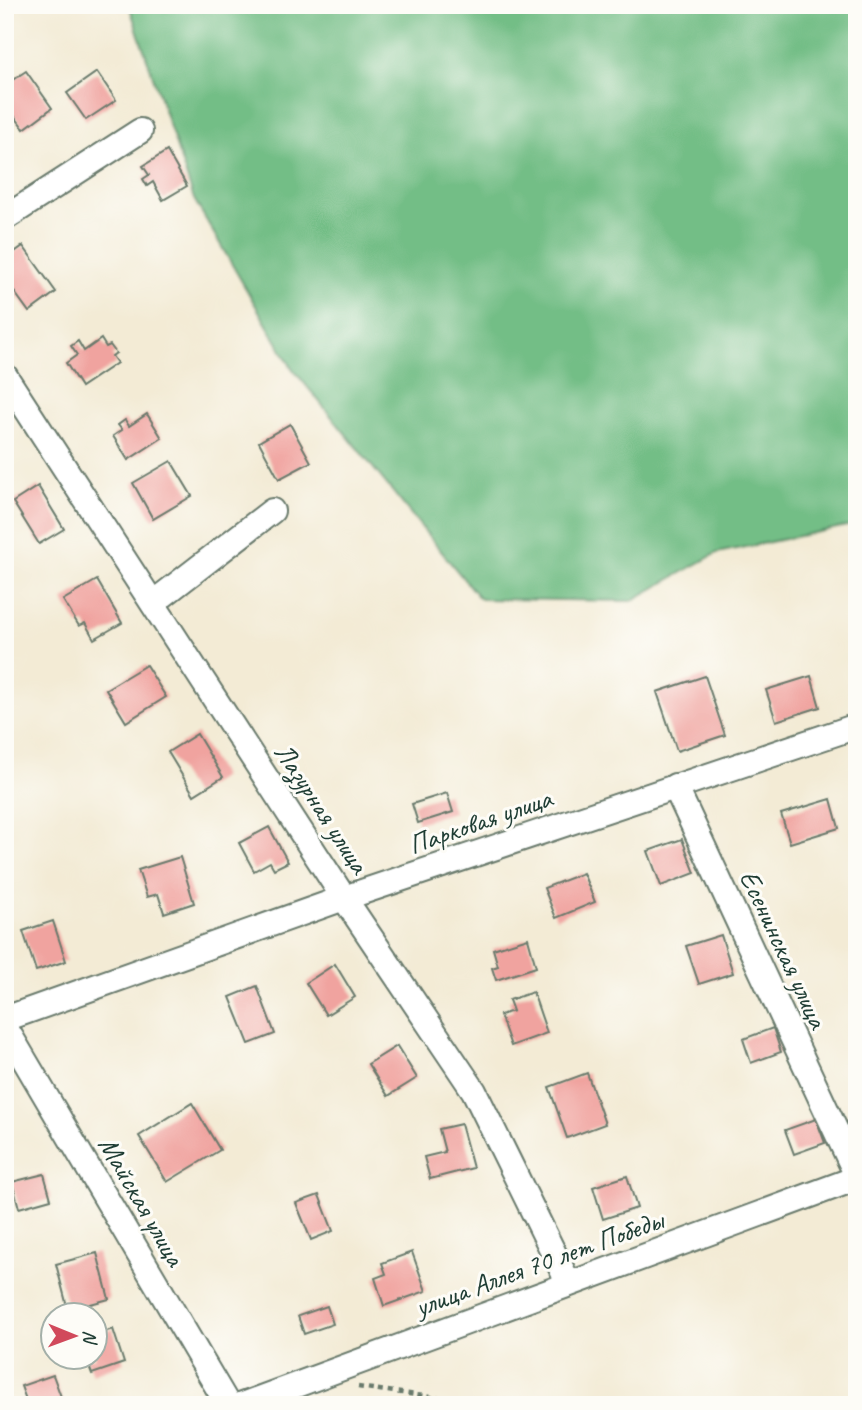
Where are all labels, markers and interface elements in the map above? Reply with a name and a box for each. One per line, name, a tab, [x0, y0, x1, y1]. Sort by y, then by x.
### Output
street label: Лазурная улица	[266, 736, 378, 882]
street label: Парковая улица	[404, 780, 558, 862]
street label: Есенинская улица	[732, 864, 837, 1035]
street label: Майская улица	[91, 1130, 194, 1274]
street label: улица Аллея 70 лет Победы	[408, 1201, 670, 1325]
north arrow	[38, 1302, 108, 1372]
text: N	[78, 1330, 102, 1346]

